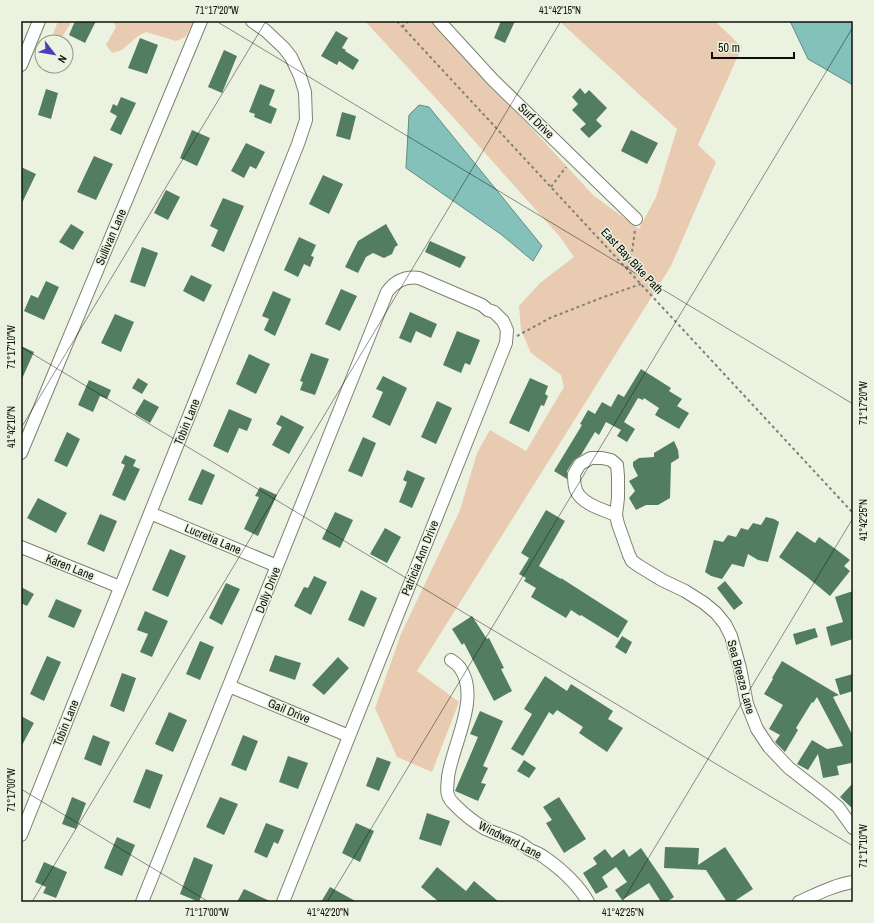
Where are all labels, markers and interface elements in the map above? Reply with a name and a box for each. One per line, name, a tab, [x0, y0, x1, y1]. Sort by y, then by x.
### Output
text: 71°17'20"W	[195, 4, 239, 17]
text: 41°42'15"N	[539, 4, 581, 17]
north arrow	[34, 34, 74, 74]
scale bar	[712, 34, 794, 60]
text: 50 m	[718, 40, 740, 56]
text: N	[55, 53, 70, 66]
street label: Surf Drive	[515, 100, 557, 142]
street label: Sullivan Lane	[92, 206, 130, 268]
street label: East Bay Bike Path	[597, 225, 667, 297]
text: 71°17'10"W	[5, 325, 18, 369]
text: 71°17'20"W	[857, 381, 870, 425]
street label: Tobin Lane	[170, 396, 204, 448]
text: 41°42'10"N	[5, 406, 18, 448]
text: 41°42'25"N	[857, 499, 870, 541]
street label: Patricia Ann Drive	[398, 518, 442, 598]
street label: Lucretia Lane	[182, 520, 244, 558]
street label: Karen Lane	[43, 550, 97, 584]
street label: Dolly Drive	[252, 565, 284, 615]
street label: Sea Breeze Lane	[723, 638, 759, 716]
street label: Gail Drive	[265, 695, 313, 727]
street label: Tobin Lane	[49, 697, 83, 749]
text: 71°17'00"W	[5, 768, 18, 812]
street label: Windward Lane	[476, 817, 544, 863]
text: 71°17'10"W	[857, 824, 870, 868]
text: 71°17'00"W	[185, 906, 229, 919]
text: 41°42'20"N	[307, 906, 349, 919]
text: 41°42'25"N	[602, 906, 644, 919]

